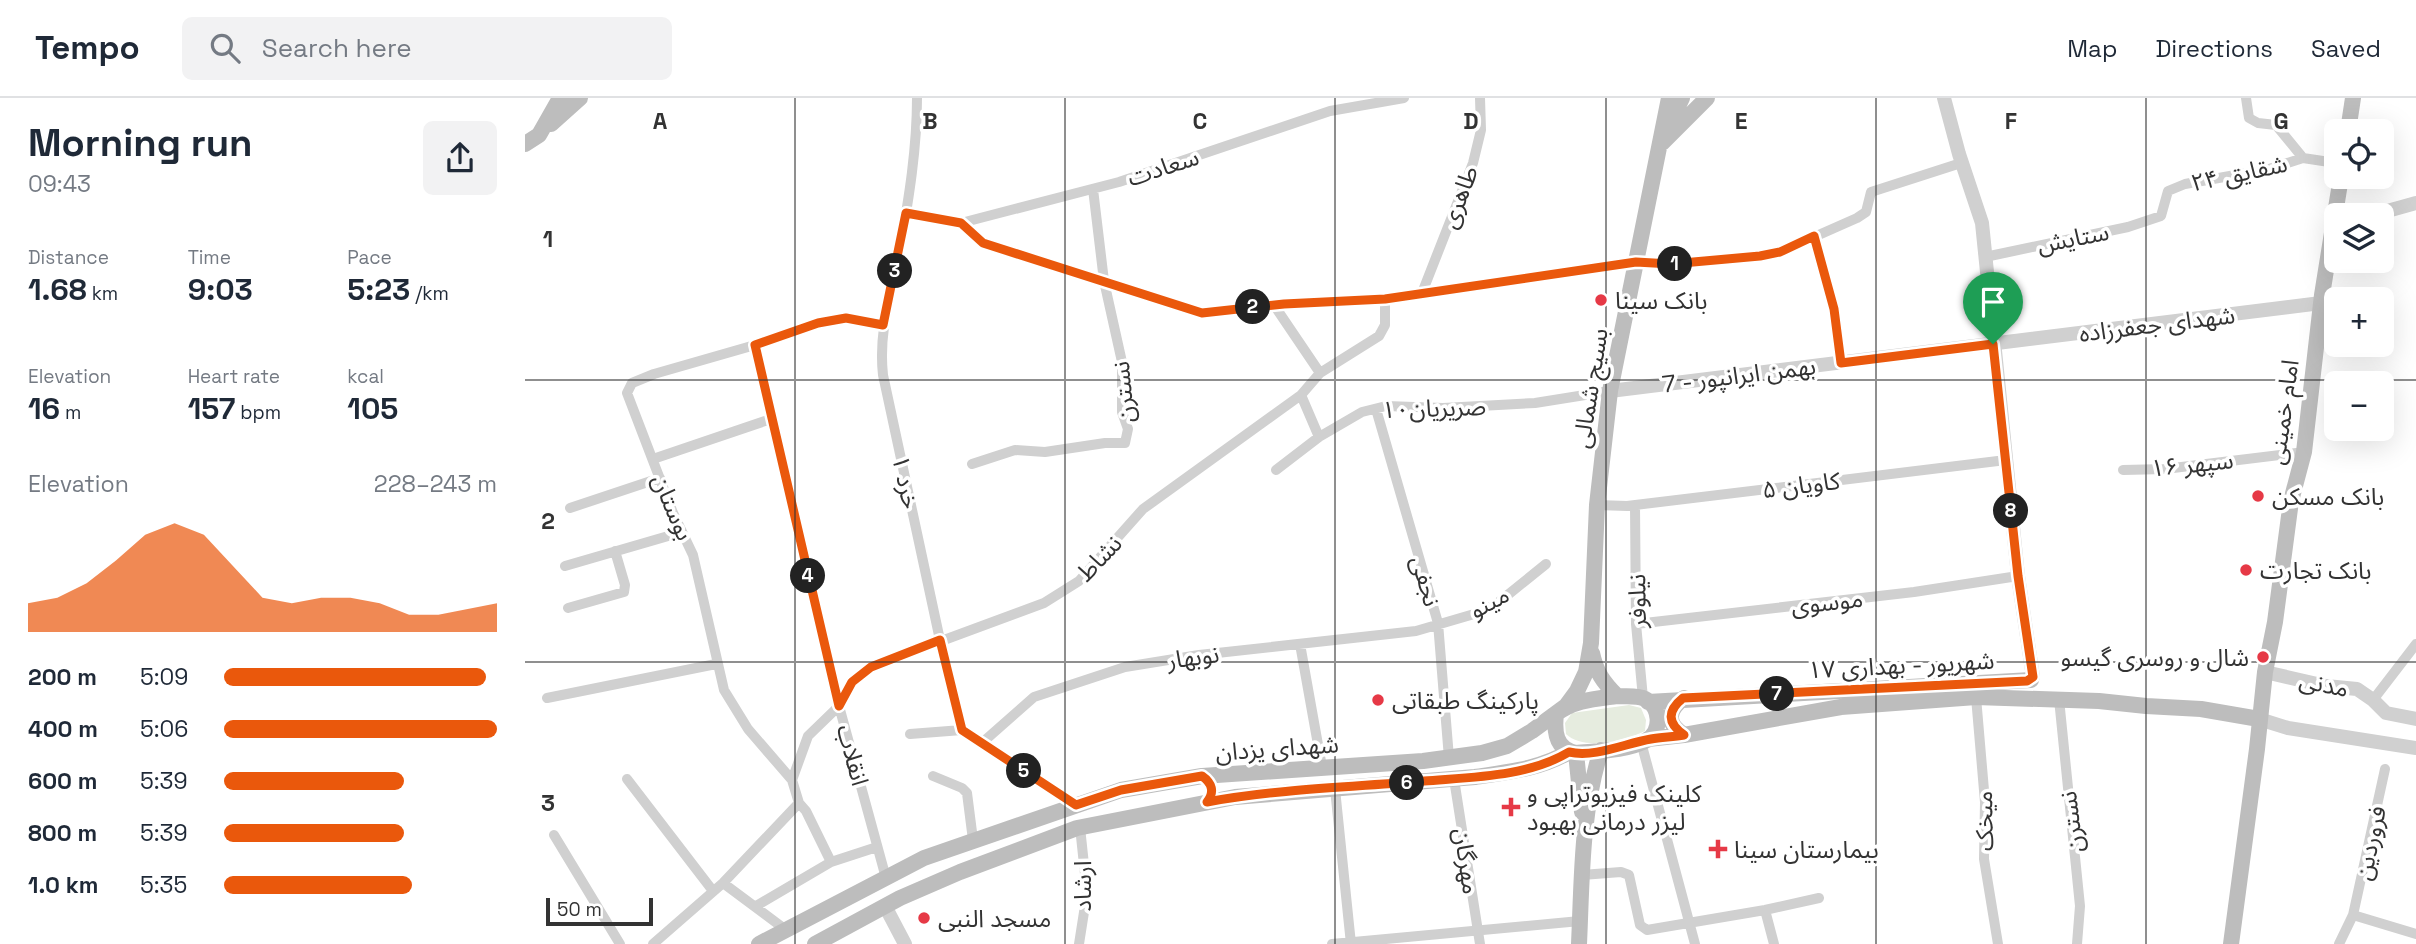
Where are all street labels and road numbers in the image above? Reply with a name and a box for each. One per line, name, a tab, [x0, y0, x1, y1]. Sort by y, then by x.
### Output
street label: سعادت	[1123, 141, 1203, 193]
street label: شقایق ۲۴	[2188, 148, 2290, 198]
street label: طاهری	[1433, 161, 1485, 233]
street label: ستایش	[2035, 216, 2111, 260]
street label: شهدای جعفرزاده	[2077, 299, 2237, 349]
street label: بسیج شمالی	[1565, 326, 1617, 451]
street label: بهمن ایرانپور - 7	[1660, 350, 1818, 400]
street label: امام خمینی	[2260, 357, 2309, 467]
street label: نسترن	[1105, 360, 1141, 424]
street label: صریریان۱۰	[1381, 391, 1487, 425]
street label: سپهر ۱۶	[2149, 444, 2235, 484]
street label: خرد ۱	[885, 452, 927, 512]
street label: کاویان ۵	[1760, 465, 1843, 505]
street label: بوستان	[645, 469, 701, 545]
street label: نشاط	[1070, 528, 1128, 588]
street label: نجفی	[1404, 552, 1448, 610]
street label: نیلوفر	[1621, 574, 1653, 629]
street label: مینو	[1464, 579, 1514, 625]
street label: موسوی	[1789, 583, 1865, 621]
street label: نوبهار	[1164, 638, 1221, 676]
street label: ۱۷ شهریور - بهداری	[1807, 645, 1995, 685]
street label: مدنی	[2297, 664, 2351, 704]
street label: انقلاب	[830, 721, 876, 789]
street label: شهدای یزدان	[1214, 728, 1340, 768]
street label: نسترن	[2052, 789, 2090, 855]
street label: میخک	[1968, 791, 2000, 851]
street label: فروردین	[2347, 803, 2393, 883]
street label: مهرگان	[1447, 826, 1487, 896]
street label: ارشاد	[1067, 860, 1098, 912]

